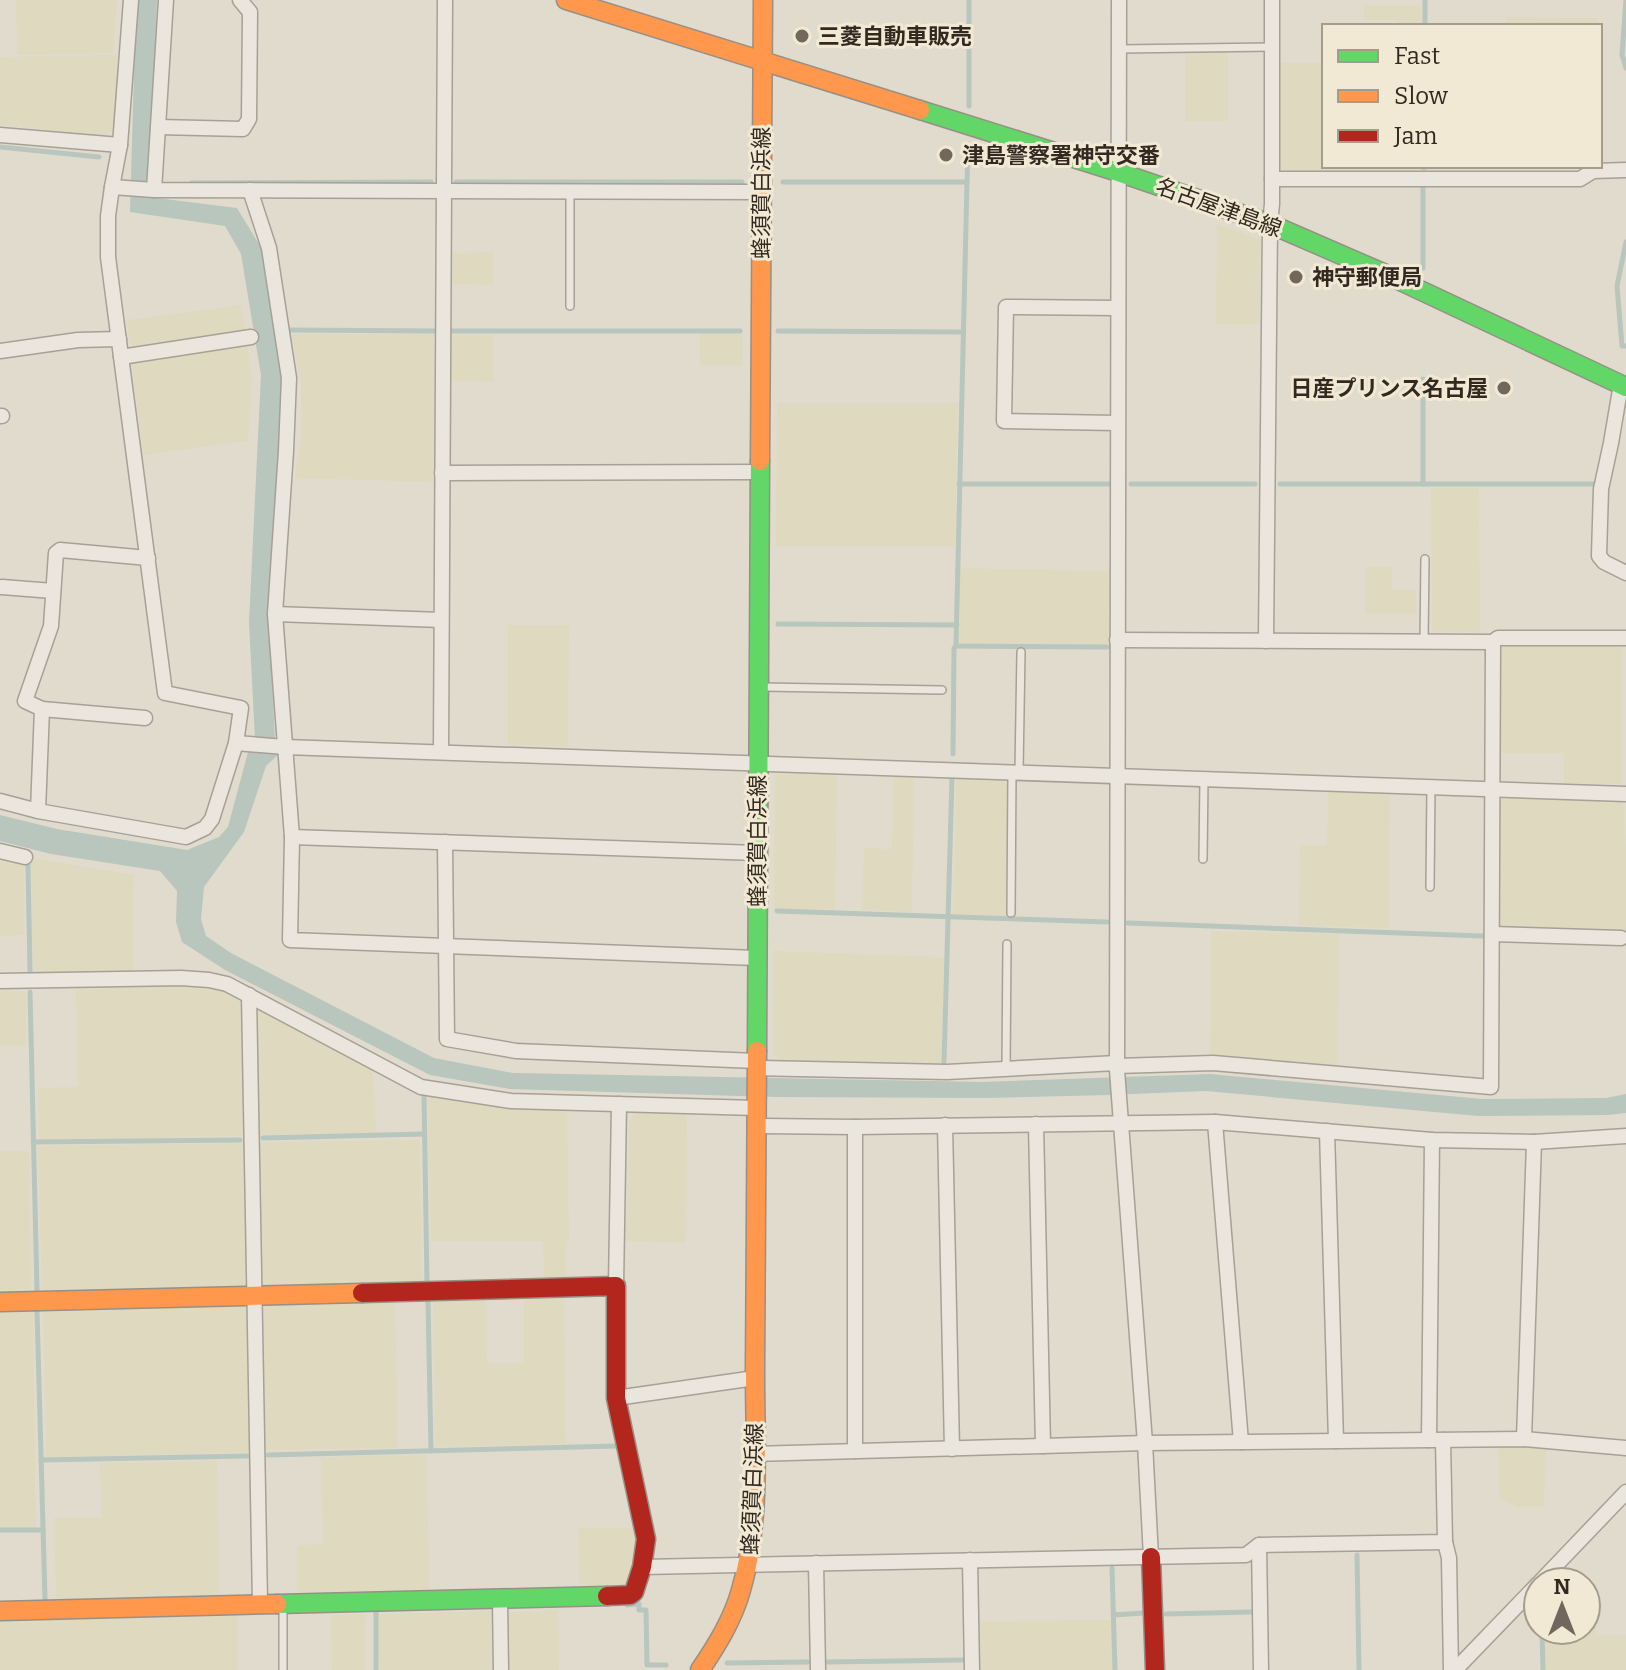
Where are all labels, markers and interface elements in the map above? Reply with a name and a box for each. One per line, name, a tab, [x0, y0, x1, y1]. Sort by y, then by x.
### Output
place label: 三菱自動車販売	[818, 23, 972, 50]
legend	[1322, 24, 1602, 168]
marker: 三菱自動車販売	[793, 27, 811, 45]
text: Fast	[1394, 42, 1440, 70]
text: Slow	[1394, 82, 1449, 110]
text: Jam	[1393, 122, 1438, 150]
street label: 蜂須賀白浜線	[748, 127, 775, 259]
place label: 津島警察署神守交番	[962, 142, 1160, 169]
marker: 津島警察署神守交番	[937, 146, 955, 164]
street label: 名古屋津島線	[1152, 172, 1285, 243]
place label: 神守郵便局	[1312, 264, 1422, 291]
marker: 神守郵便局	[1287, 268, 1305, 286]
place label: 日産プリンス名古屋	[1290, 375, 1488, 402]
marker: 日産プリンス名古屋	[1495, 379, 1513, 397]
street label: 蜂須賀白浜線	[744, 775, 771, 907]
street label: 蜂須賀白浜線	[737, 1423, 768, 1555]
north arrow	[1522, 1566, 1602, 1646]
text: N	[1554, 1573, 1571, 1600]

